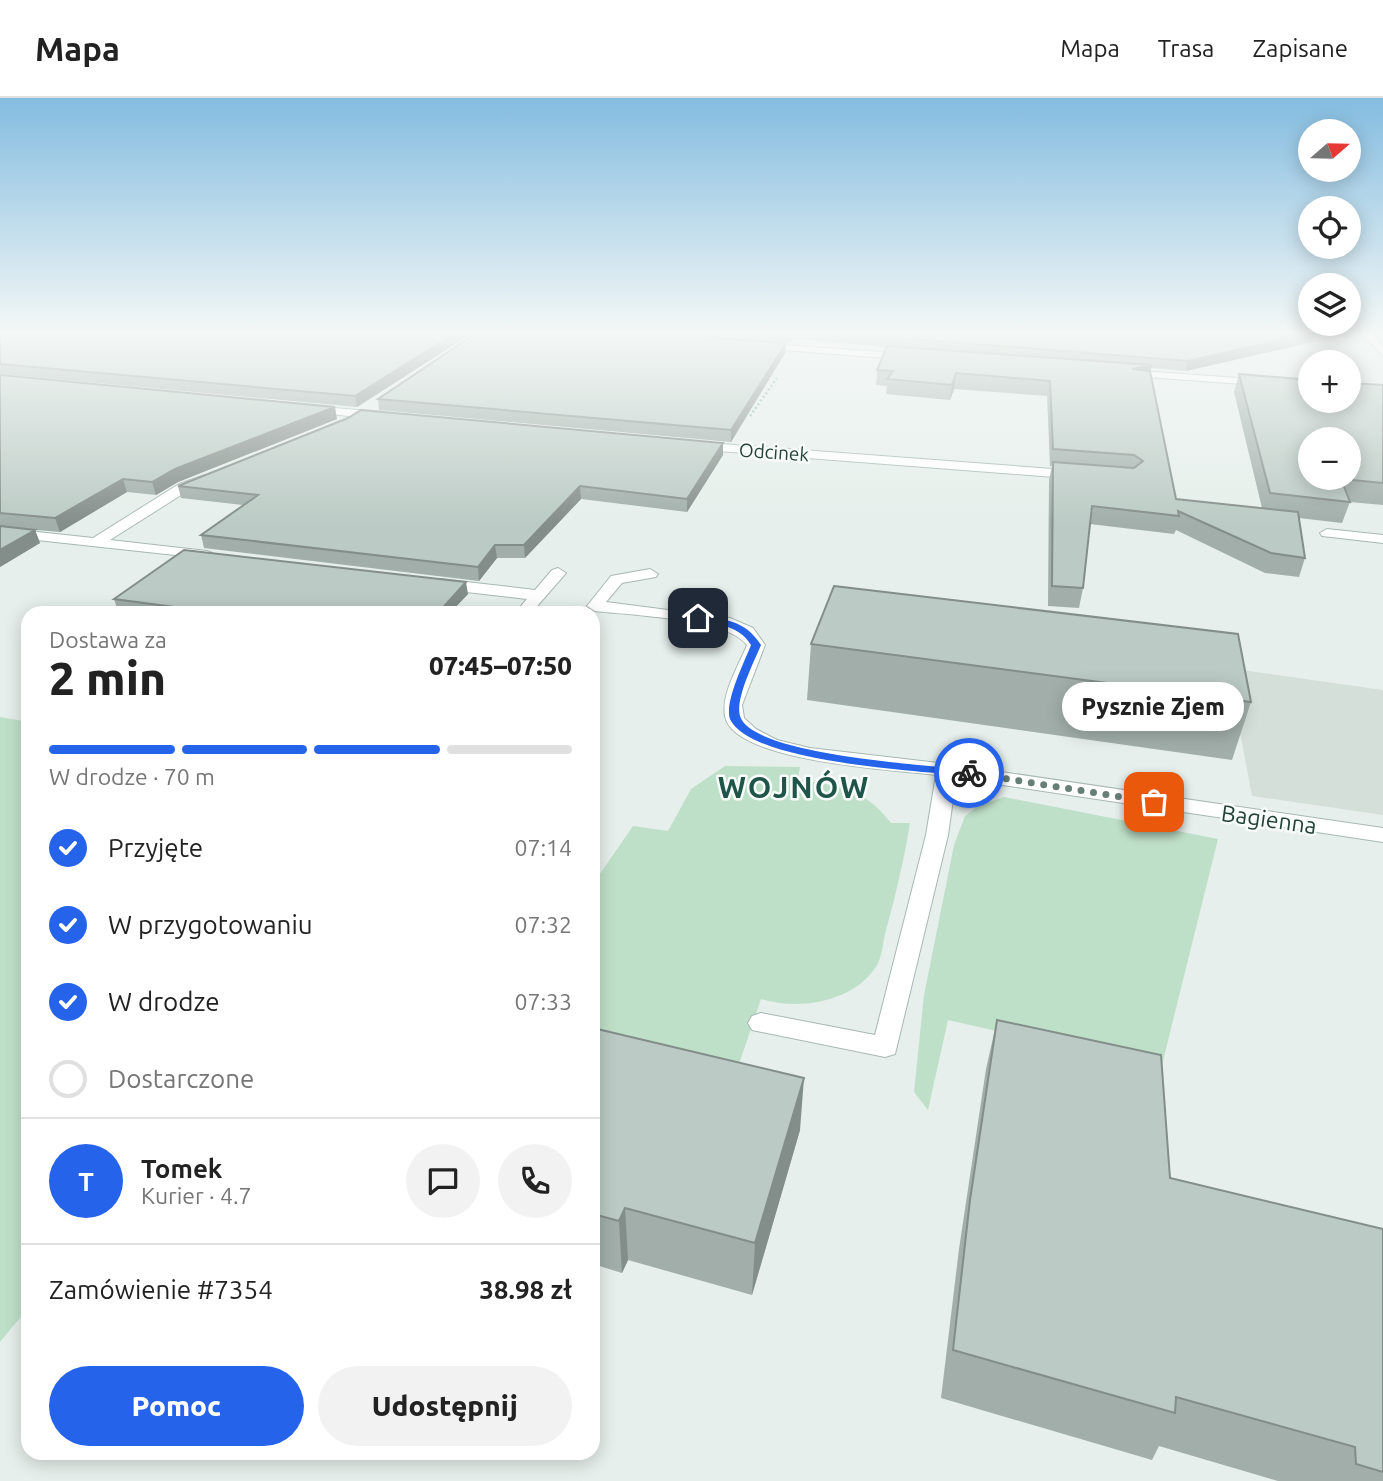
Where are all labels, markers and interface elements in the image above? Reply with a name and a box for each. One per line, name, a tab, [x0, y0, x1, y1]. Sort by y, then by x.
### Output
text: Mapa	[35, 30, 120, 67]
text: Mapa	[1060, 35, 1120, 62]
text: Trasa	[1158, 35, 1214, 62]
text: Zapisane	[1252, 35, 1348, 62]
north arrow	[1298, 119, 1362, 182]
map controls	[1298, 119, 1361, 490]
button: locate	[1298, 196, 1361, 259]
button: layers	[1298, 273, 1361, 336]
button: +	[1298, 350, 1361, 413]
button: −	[1298, 427, 1361, 490]
street label: Odcinek	[738, 439, 810, 465]
pin	[668, 588, 728, 648]
icon: home	[679, 599, 717, 637]
text: Dostawa za	[49, 627, 167, 652]
text: 07:45–07:50	[429, 651, 572, 680]
text: 2 min	[49, 652, 166, 704]
callout: Pysznie Zjem	[1063, 683, 1245, 732]
text: Pysznie Zjem	[1081, 694, 1225, 719]
courier	[934, 738, 1004, 808]
icon: bike	[950, 754, 988, 792]
text: W drodze · 70 m	[49, 764, 215, 789]
district label: WOJNÓW	[718, 769, 870, 804]
pin	[1124, 772, 1184, 832]
icon: bag	[1135, 783, 1173, 821]
street label: Bagienna	[1220, 800, 1318, 838]
icon: check	[49, 829, 87, 867]
text: Przyjęte	[108, 833, 203, 862]
text: 07:14	[514, 835, 572, 860]
icon: check	[49, 906, 87, 944]
text: W przygotowaniu	[108, 910, 313, 939]
text: 07:32	[514, 912, 572, 937]
icon: check	[49, 983, 87, 1021]
text: W drodze	[108, 987, 220, 1016]
text: 07:33	[514, 989, 572, 1014]
text: Dostarczone	[108, 1064, 254, 1093]
button: chat	[406, 1144, 480, 1218]
button: phone	[498, 1144, 572, 1218]
text: Tomek	[141, 1154, 222, 1183]
text: T	[78, 1167, 94, 1196]
text: Kurier · 4.7	[141, 1183, 252, 1208]
text: Zamówienie #7354	[49, 1275, 273, 1304]
text: 38.98 zł	[479, 1275, 572, 1304]
button: Pomoc	[49, 1366, 304, 1446]
button: Udostępnij	[318, 1366, 572, 1446]

